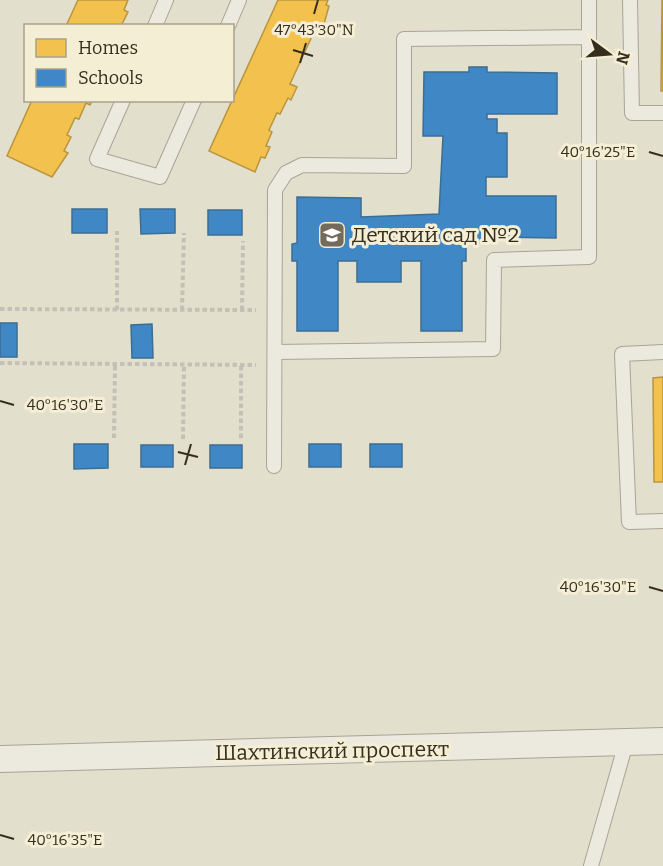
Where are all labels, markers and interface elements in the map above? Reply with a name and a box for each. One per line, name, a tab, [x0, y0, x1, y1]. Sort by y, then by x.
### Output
text: 47°43'30"N	[274, 21, 354, 39]
legend	[24, 24, 234, 102]
north arrow	[579, 24, 639, 84]
text: Homes	[78, 37, 138, 59]
text: N	[612, 49, 634, 67]
text: Schools	[78, 67, 143, 89]
text: 40°16'25"E	[561, 143, 635, 161]
school or university icon: Детский сад №2	[317, 220, 347, 250]
place label: Детский сад №2	[352, 222, 519, 248]
text: 40°16'30"E	[27, 396, 103, 414]
text: 40°16'30"E	[560, 578, 636, 596]
street label: Шахтинский проспект	[215, 736, 449, 766]
text: 40°16'35"E	[28, 831, 102, 849]

